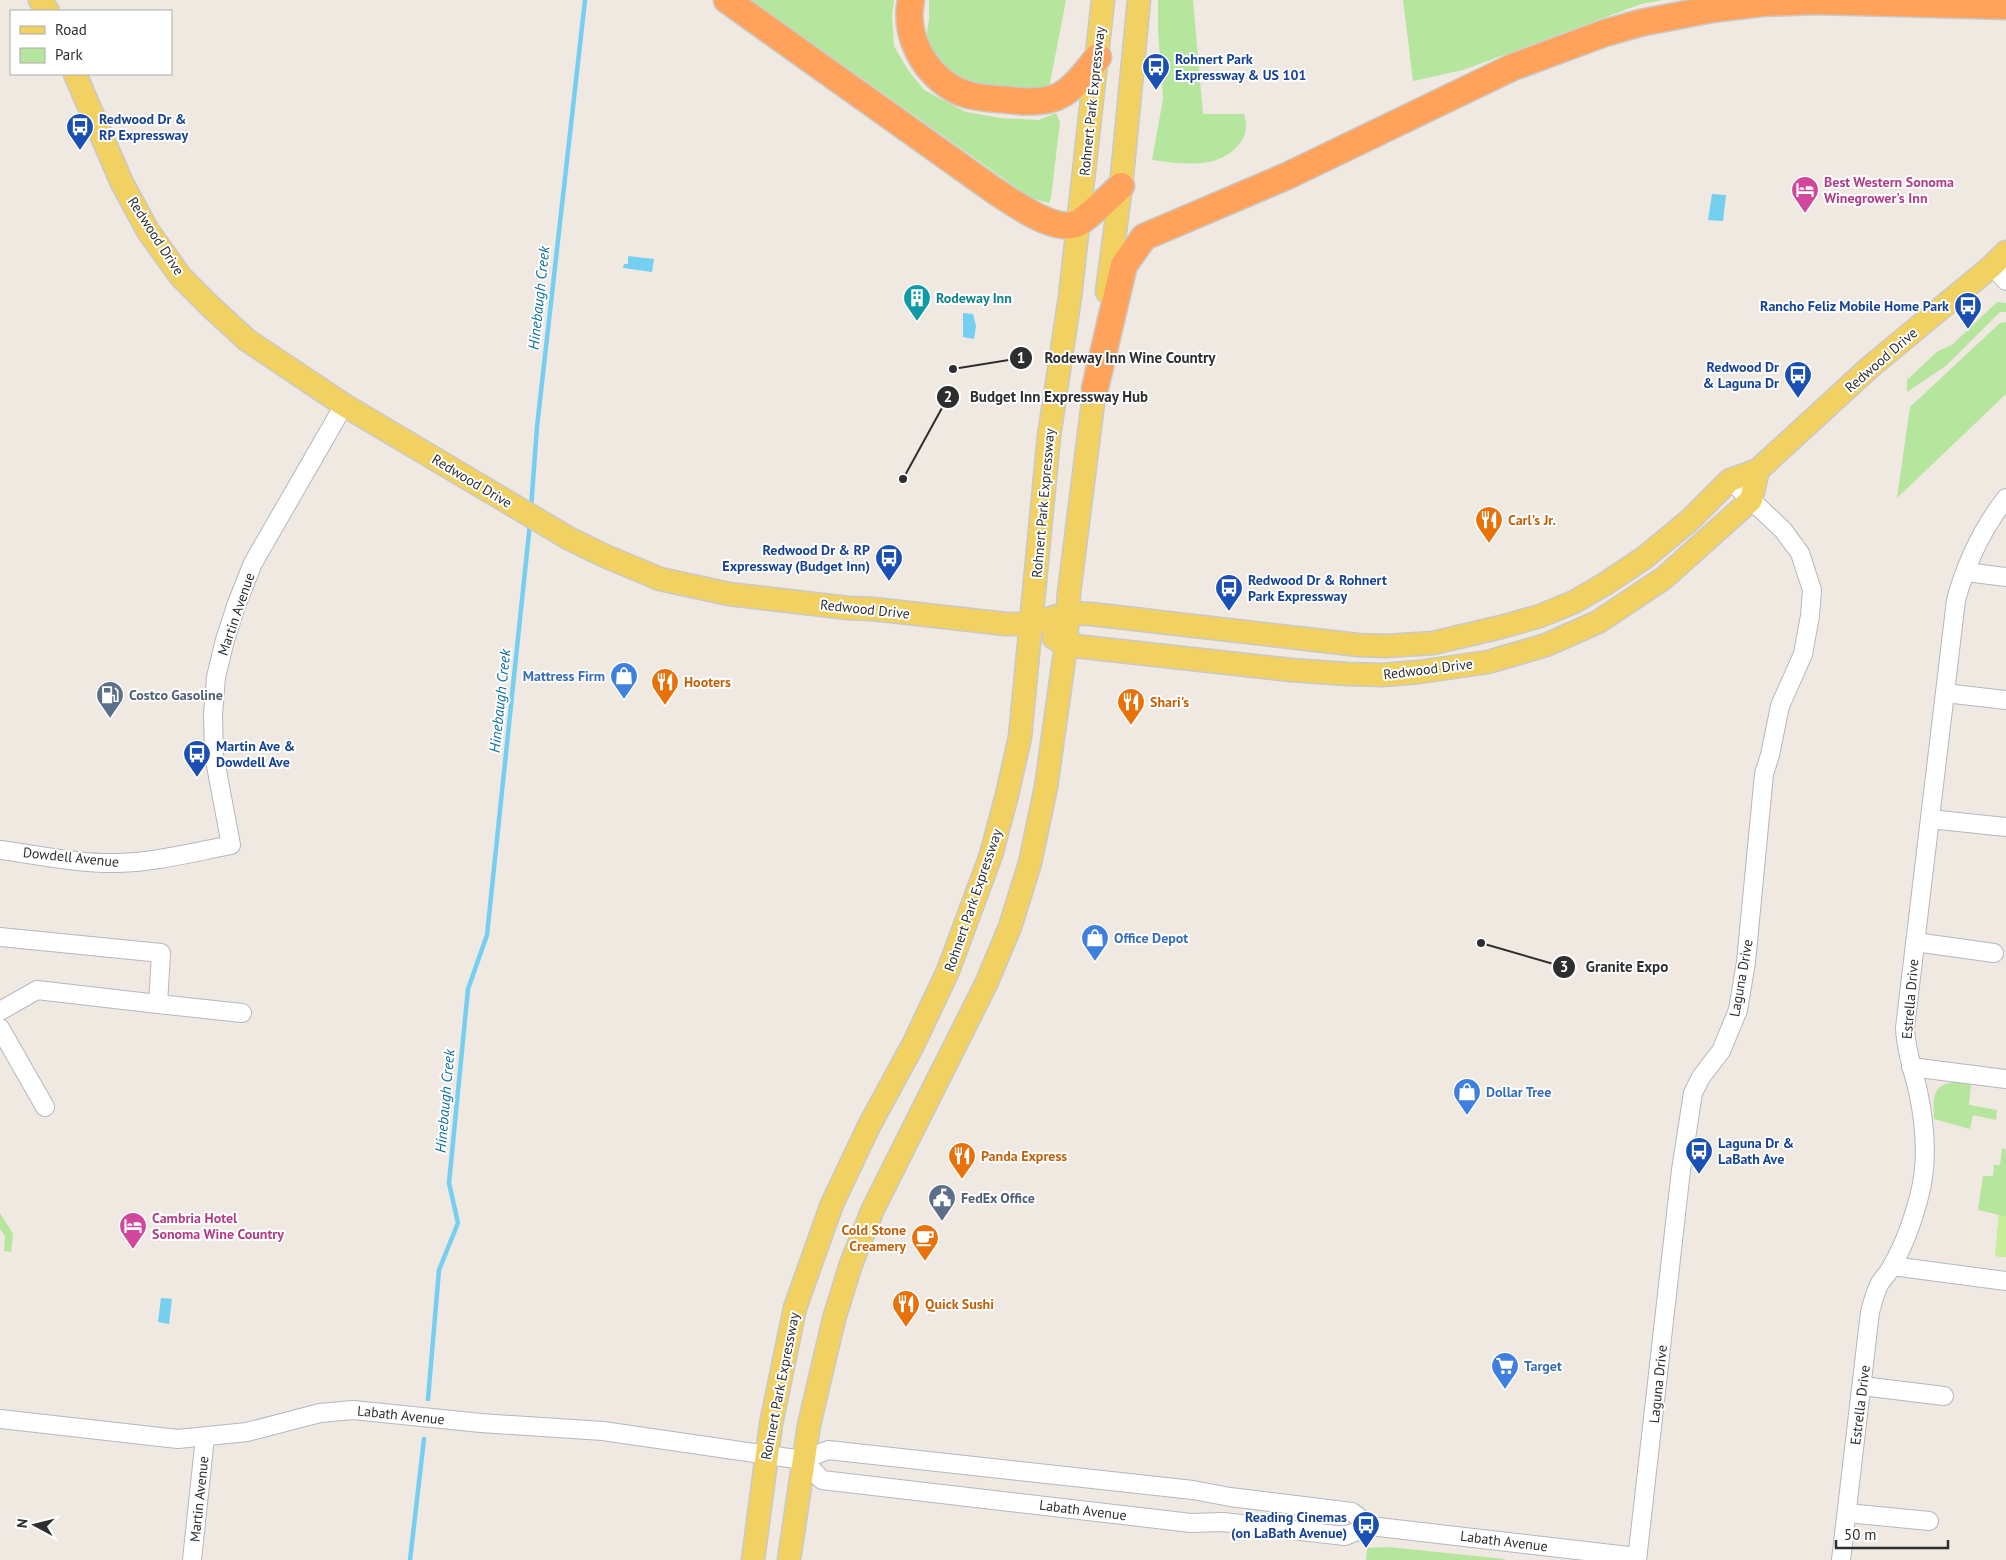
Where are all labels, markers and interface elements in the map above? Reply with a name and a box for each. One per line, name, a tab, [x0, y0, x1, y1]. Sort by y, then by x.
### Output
legend	[10, 10, 172, 75]
text: Road	[55, 20, 87, 39]
street label: Rohnert Park Expressway	[1075, 25, 1109, 177]
text: Park	[55, 45, 83, 64]
place label: Rohnert Park Expressway & US 101	[1175, 50, 1306, 84]
bus stop icon: Rohnert Park Expressway & US 101	[1141, 52, 1171, 91]
place label: Redwood Dr & RP Expressway	[99, 110, 189, 144]
bus stop icon: Redwood Dr & RP Expressway	[65, 112, 95, 151]
place label: Best Western Sonoma Winegrower's Inn	[1824, 173, 1954, 207]
hotel icon: Best Western Sonoma Winegrower's Inn	[1790, 175, 1820, 214]
street label: Redwood Drive	[124, 193, 188, 279]
water label: Hinebaugh Creek	[524, 244, 554, 351]
building icon: Rodeway Inn	[902, 283, 932, 322]
place label: Rodeway Inn	[936, 289, 1012, 307]
bus stop icon: Rancho Feliz Mobile Home Park	[1953, 291, 1983, 330]
place label: Rancho Feliz Mobile Home Park	[1760, 297, 1949, 315]
street label: Redwood Drive	[1841, 324, 1921, 396]
callout: Rodeway Inn Wine Country	[1009, 343, 1226, 373]
text: 1	[1017, 348, 1025, 367]
text: Rodeway Inn Wine Country	[1045, 348, 1216, 367]
place label: Redwood Dr & Laguna Dr	[1703, 358, 1779, 392]
bus stop icon: Redwood Dr & Laguna Dr	[1783, 360, 1813, 399]
callout: Budget Inn Expressway Hub	[935, 382, 1159, 412]
text: 2	[944, 387, 952, 406]
text: Budget Inn Expressway Hub	[970, 387, 1148, 406]
street label: Rohnert Park Expressway	[1027, 427, 1059, 579]
street label: Redwood Drive	[429, 450, 515, 512]
restaurant icon: Carl's Jr.	[1474, 505, 1504, 544]
place label: Carl's Jr.	[1508, 511, 1556, 529]
place label: Redwood Dr & RP Expressway (Budget Inn)	[722, 541, 870, 575]
bus stop icon: Redwood Dr & RP Expressway (Budget Inn)	[874, 543, 904, 582]
street label: Martin Avenue	[213, 570, 259, 658]
place label: Redwood Dr & Rohnert Park Expressway	[1248, 571, 1387, 605]
bus stop icon: Redwood Dr & Rohnert Park Expressway	[1214, 573, 1244, 612]
street label: Redwood Drive	[819, 595, 911, 623]
water label: Hinebaugh Creek	[485, 647, 515, 754]
street label: Redwood Drive	[1382, 655, 1474, 683]
shop icon: Mattress Firm	[609, 661, 639, 700]
place label: Mattress Firm	[523, 667, 605, 685]
restaurant icon: Hooters	[650, 667, 680, 706]
place label: Hooters	[684, 673, 731, 691]
fuel station icon: Costco Gasoline	[95, 680, 125, 719]
place label: Costco Gasoline	[129, 686, 223, 704]
restaurant icon: Shari's	[1116, 687, 1146, 726]
place label: Shari's	[1150, 693, 1189, 711]
place label: Martin Ave & Dowdell Ave	[216, 737, 295, 771]
bus stop icon: Martin Ave & Dowdell Ave	[182, 739, 212, 778]
street label: Rohnert Park Expressway	[940, 826, 1006, 974]
street label: Dowdell Avenue	[22, 843, 120, 871]
shop icon: Office Depot	[1080, 923, 1110, 962]
place label: Office Depot	[1114, 929, 1188, 947]
street label: Laguna Drive	[1725, 938, 1757, 1018]
callout: Granite Expo	[1551, 952, 1679, 982]
text: 3	[1560, 957, 1568, 976]
text: Granite Expo	[1586, 957, 1668, 976]
street label: Estrella Drive	[1898, 958, 1922, 1040]
water label: Hinebaugh Creek	[431, 1047, 459, 1153]
shop icon: Dollar Tree	[1452, 1077, 1482, 1116]
place label: Dollar Tree	[1486, 1083, 1551, 1101]
place label: Laguna Dr & LaBath Ave	[1718, 1134, 1794, 1168]
bus stop icon: Laguna Dr & LaBath Ave	[1684, 1136, 1714, 1175]
restaurant icon: Panda Express	[947, 1141, 977, 1180]
place label: Panda Express	[981, 1147, 1067, 1165]
public building icon: FedEx Office	[927, 1183, 957, 1222]
place label: FedEx Office	[961, 1189, 1035, 1207]
place label: Cambria Hotel Sonoma Wine Country	[152, 1209, 284, 1243]
hotel icon: Cambria Hotel Sonoma Wine Country	[118, 1211, 148, 1250]
place label: Cold Stone Creamery	[841, 1221, 906, 1255]
cafe icon: Cold Stone Creamery	[910, 1223, 940, 1262]
restaurant icon: Quick Sushi	[891, 1289, 921, 1328]
place label: Quick Sushi	[925, 1295, 994, 1313]
street label: Rohnert Park Expressway	[757, 1310, 803, 1461]
street label: Laguna Drive	[1645, 1344, 1671, 1424]
supermarket icon: Target	[1490, 1351, 1520, 1390]
place label: Target	[1524, 1357, 1562, 1375]
street label: Estrella Drive	[1846, 1364, 1874, 1446]
street label: Labath Avenue	[356, 1401, 446, 1429]
street label: Martin Avenue	[186, 1455, 212, 1543]
street label: Labath Avenue	[1038, 1496, 1128, 1524]
north arrow	[10, 1500, 60, 1550]
place label: Reading Cinemas (on LaBath Avenue)	[1231, 1508, 1347, 1542]
bus stop icon: Reading Cinemas (on LaBath Avenue)	[1351, 1510, 1381, 1549]
text: N	[13, 1518, 32, 1529]
scale bar	[1836, 1518, 1948, 1550]
text: 50 m	[1844, 1525, 1877, 1544]
street label: Labath Avenue	[1459, 1527, 1549, 1555]

